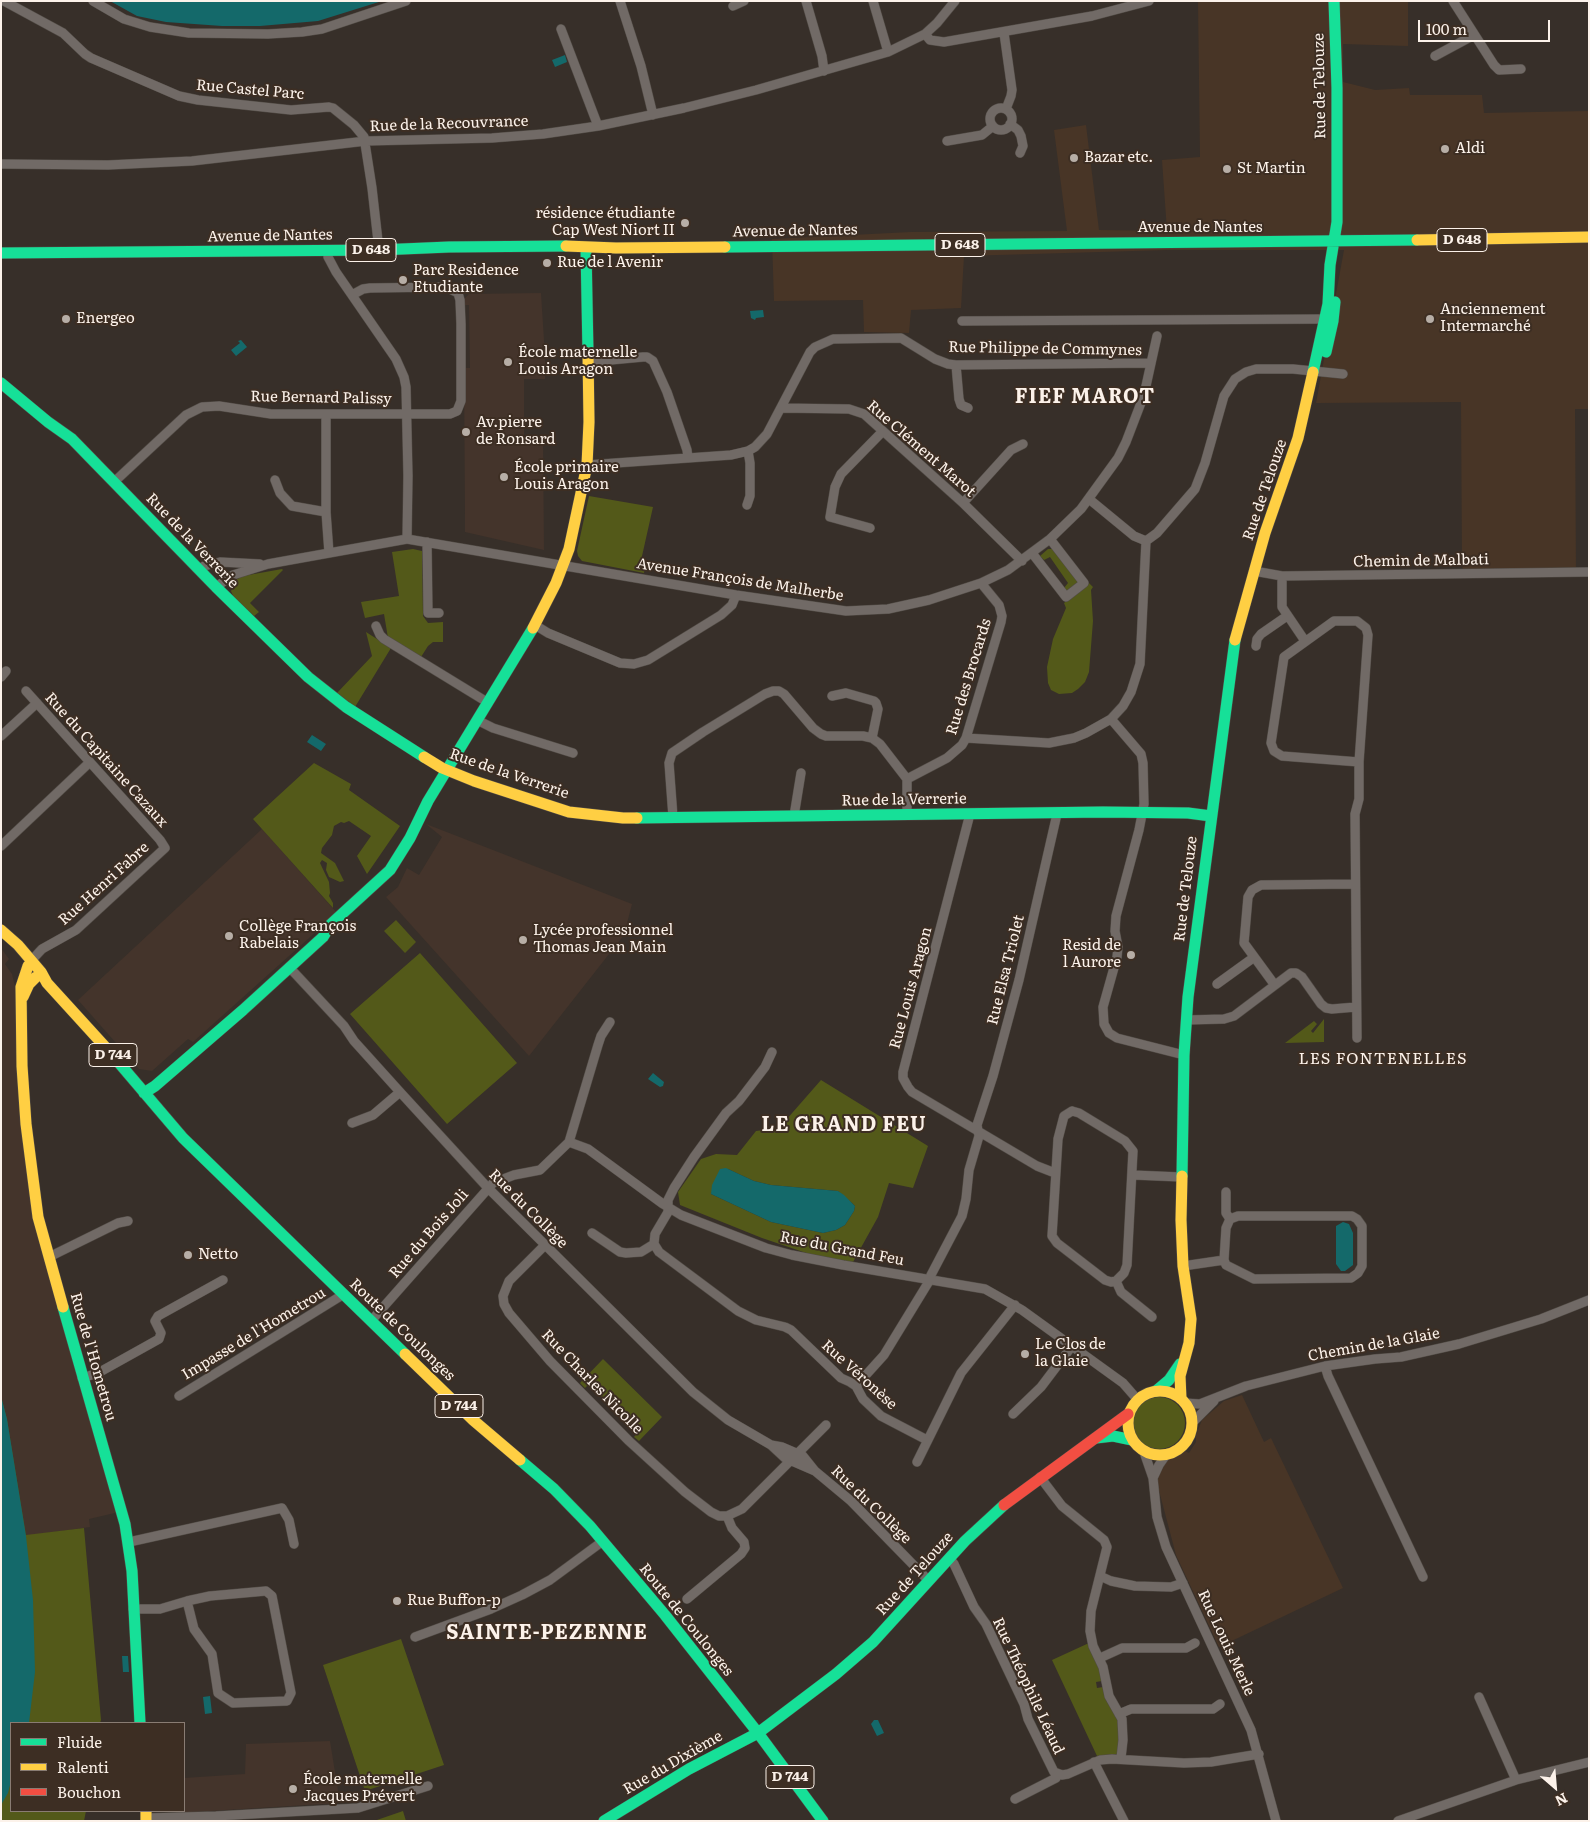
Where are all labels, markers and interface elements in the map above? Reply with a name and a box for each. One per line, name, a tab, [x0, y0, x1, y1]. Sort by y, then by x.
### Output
scale bar	[1420, 10, 1552, 42]
text: 100 m	[1426, 17, 1467, 40]
street label: Rue de Telouze	[1310, 33, 1330, 139]
street label: Rue Castel Parc	[195, 76, 305, 104]
street label: Rue de la Recouvrance	[369, 112, 529, 136]
place label: Aldi	[1455, 140, 1485, 158]
marker: Aldi	[1439, 143, 1451, 155]
place label: Bazar etc.	[1084, 149, 1153, 167]
marker: Bazar etc.	[1068, 152, 1080, 164]
place label: St Martin	[1237, 160, 1306, 178]
marker: St Martin	[1221, 163, 1233, 175]
place label: résidence étudiante Cap West Niort II	[536, 205, 675, 240]
marker: résidence étudiante Cap West Niort II	[679, 217, 691, 229]
street label: Avenue de Nantes	[1138, 219, 1262, 237]
street label: Avenue de Nantes	[732, 221, 858, 241]
street label: Avenue de Nantes	[207, 226, 333, 246]
road number: D 648	[1437, 228, 1487, 252]
road number: D 648	[935, 234, 985, 256]
road number: D 648	[346, 238, 396, 262]
place label: Rue de l Avenir	[557, 254, 663, 272]
marker: Rue de l Avenir	[541, 257, 553, 269]
place label: Parc Residence Etudiante	[413, 262, 519, 297]
marker: Parc Residence Etudiante	[397, 274, 409, 286]
place label: Anciennement Intermarché	[1440, 301, 1546, 336]
place label: Energeo	[76, 310, 135, 328]
marker: Energeo	[60, 313, 72, 325]
marker: Anciennement Intermarché	[1424, 313, 1436, 325]
street label: Rue Philippe de Commynes	[948, 338, 1142, 360]
place label: École maternelle Louis Aragon	[518, 344, 637, 379]
marker: École maternelle Louis Aragon	[502, 356, 514, 368]
district label: FIEF MAROT	[1014, 385, 1156, 409]
street label: Rue Bernard Palissy	[250, 388, 392, 408]
street label: Rue Clément Marot	[863, 397, 979, 501]
place label: Av.pierre de Ronsard	[476, 414, 555, 449]
marker: Av.pierre de Ronsard	[460, 426, 472, 438]
street label: Rue de Telouze	[1239, 437, 1291, 543]
place label: École primaire Louis Aragon	[514, 459, 619, 494]
marker: École primaire Louis Aragon	[498, 471, 510, 483]
street label: Rue de la Verrerie	[142, 490, 242, 592]
street label: Chemin de Malbati	[1353, 551, 1489, 571]
street label: Avenue François de Malherbe	[635, 555, 845, 605]
street label: Rue des Brocards	[943, 617, 995, 737]
street label: Rue du Capitaine Cazaux	[41, 689, 171, 831]
street label: Rue de la Verrerie	[447, 745, 571, 803]
street label: Rue de la Verrerie	[841, 790, 967, 810]
street label: Rue de Telouze	[1171, 835, 1201, 943]
street label: Rue Henri Fabre	[55, 839, 153, 929]
street label: Rue Elsa Triolet	[984, 913, 1028, 1027]
place label: Collège François Rabelais	[239, 918, 356, 953]
place label: Lycée professionnel Thomas Jean Main	[533, 922, 673, 957]
street label: Rue Louis Aragon	[886, 925, 936, 1051]
marker: Collège François Rabelais	[223, 930, 235, 942]
marker: Lycée professionnel Thomas Jean Main	[517, 934, 529, 946]
place label: Resid de l Aurore	[1062, 937, 1121, 972]
marker: Resid de l Aurore	[1125, 949, 1137, 961]
road number: D 744	[89, 1044, 137, 1066]
district label: LES FONTENELLES	[1297, 1049, 1469, 1069]
district label: LE GRAND FEU	[760, 1113, 928, 1137]
street label: Rue du Collège	[485, 1166, 571, 1252]
street label: Rue du Bois Joli	[386, 1186, 472, 1282]
street label: Rue du Grand Feu	[778, 1228, 906, 1270]
place label: Netto	[198, 1246, 238, 1264]
marker: Netto	[182, 1249, 194, 1261]
street label: Route de Coulonges	[346, 1275, 458, 1385]
street label: Impasse de l'Hometrou	[179, 1284, 329, 1384]
street label: Rue de l'Hometrou	[66, 1291, 120, 1423]
street label: Chemin de la Glaie	[1307, 1325, 1441, 1365]
street label: Rue Charles Nicolle	[537, 1326, 647, 1438]
street label: Rue Véronèse	[818, 1336, 900, 1414]
place label: Le Clos de la Glaie	[1035, 1336, 1106, 1371]
marker: Le Clos de la Glaie	[1019, 1348, 1031, 1360]
road number: D 744	[435, 1394, 483, 1418]
street label: Rue du Collège	[827, 1462, 915, 1548]
street label: Rue de Telouze	[873, 1529, 957, 1619]
street label: Route de Coulonges	[635, 1560, 737, 1680]
street label: Rue Louis Merle	[1194, 1587, 1258, 1699]
place label: Rue Buffon-p	[407, 1592, 501, 1610]
marker: Rue Buffon-p	[391, 1595, 403, 1607]
street label: Rue Théophile Léaud	[988, 1615, 1068, 1757]
district label: SAINTE-PEZENNE	[445, 1621, 649, 1645]
legend	[10, 1722, 185, 1812]
street label: Rue du Dixième	[620, 1727, 726, 1799]
text: Fluide	[57, 1730, 102, 1753]
text: Ralenti	[57, 1755, 109, 1778]
north arrow	[1530, 1762, 1580, 1812]
road number: D 744	[766, 1765, 814, 1788]
place label: École maternelle Jacques Prévert	[303, 1771, 422, 1806]
text: Bouchon	[57, 1780, 121, 1803]
marker: École maternelle Jacques Prévert	[287, 1783, 299, 1795]
text: N	[1552, 1789, 1572, 1812]

